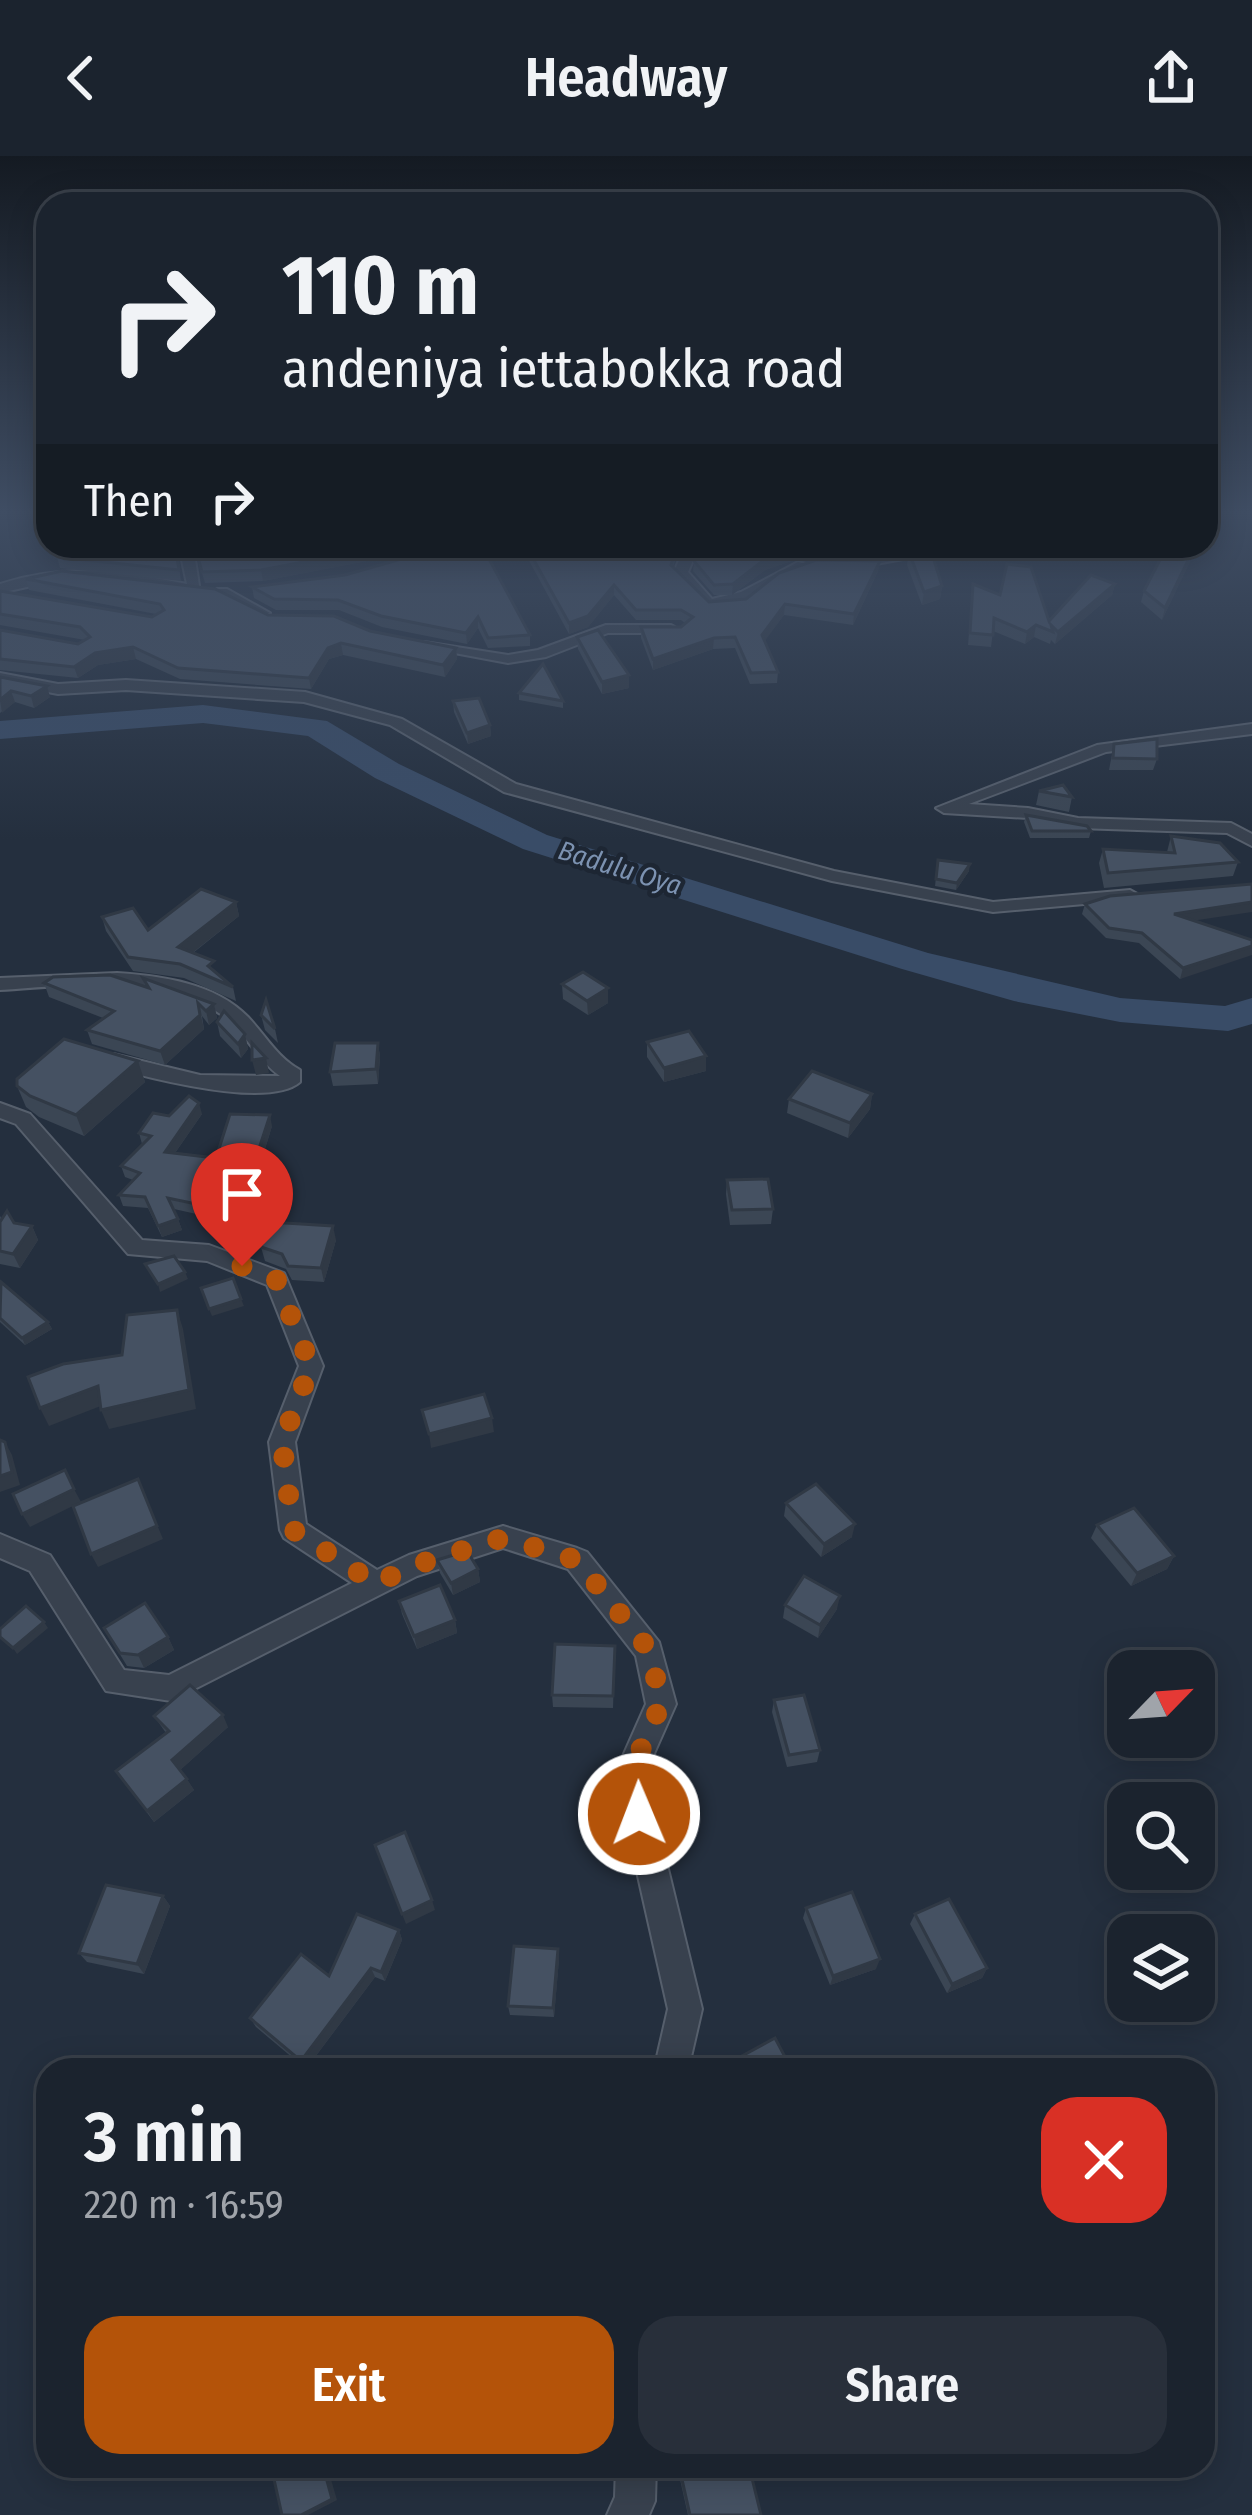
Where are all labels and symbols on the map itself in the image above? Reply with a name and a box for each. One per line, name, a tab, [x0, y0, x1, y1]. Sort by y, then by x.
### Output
water label: Badulu Oya	[554, 834, 686, 902]
pin	[191, 1143, 293, 1266]
north arrow	[1107, 1650, 1215, 1758]
position arrow	[576, 1751, 702, 1877]

